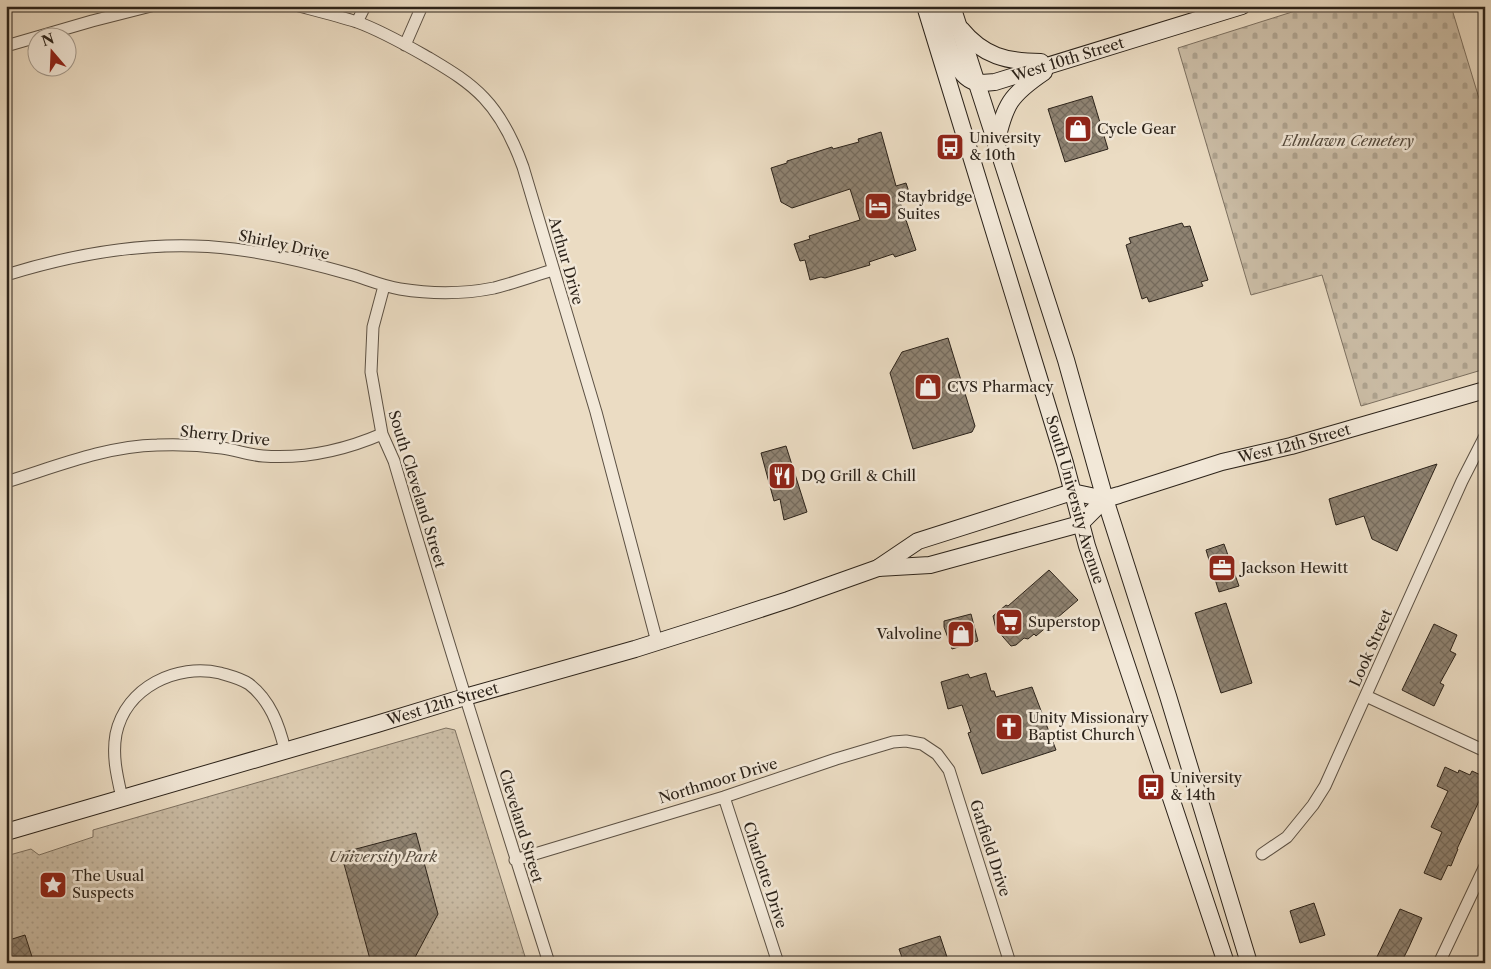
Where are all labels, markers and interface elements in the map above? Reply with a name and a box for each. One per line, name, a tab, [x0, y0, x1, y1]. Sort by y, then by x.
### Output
north arrow	[28, 28, 78, 78]
text: N	[39, 29, 56, 50]
street label: West 10th Street	[1008, 33, 1127, 86]
shop icon: Cycle Gear	[1063, 114, 1093, 144]
place label: Cycle Gear	[1097, 119, 1177, 138]
place label: University & 10th	[969, 128, 1042, 164]
park label: Elmlawn Cemetery	[1281, 131, 1415, 150]
bus stop icon: University & 10th	[935, 132, 965, 162]
place label: Staybridge Suites	[897, 187, 973, 223]
hotel icon: Staybridge Suites	[863, 191, 893, 221]
street label: Arthur Drive	[545, 214, 588, 307]
street label: Shirley Drive	[237, 226, 331, 263]
shop icon: CVS Pharmacy	[913, 372, 943, 402]
place label: CVS Pharmacy	[947, 377, 1054, 396]
street label: South Cleveland Street	[384, 408, 451, 571]
street label: South University Avenue	[1042, 413, 1109, 586]
street label: West 12th Street	[1235, 419, 1353, 467]
street label: Sherry Drive	[179, 421, 271, 450]
restaurant icon: DQ Grill & Chill	[767, 461, 797, 491]
place label: DQ Grill & Chill	[801, 466, 917, 485]
office icon: Jackson Hewitt	[1207, 553, 1237, 583]
place label: Jackson Hewitt	[1239, 558, 1349, 577]
street label: Look Street	[1345, 605, 1396, 690]
supermarket icon: Superstop	[994, 607, 1024, 637]
place label: Superstop	[1028, 612, 1100, 631]
shop icon: Valvoline	[946, 619, 976, 649]
place label: Valvoline	[876, 624, 942, 643]
street label: West 12th Street	[383, 678, 501, 730]
place label: Unity Missionary Baptist Church	[1028, 708, 1149, 744]
church icon: Unity Missionary Baptist Church	[994, 712, 1024, 742]
street label: Northmoor Drive	[656, 753, 780, 808]
street label: Cleveland Street	[495, 767, 548, 886]
place label: University & 14th	[1170, 768, 1243, 804]
bus stop icon: University & 14th	[1136, 772, 1166, 802]
street label: Garfield Drive	[966, 797, 1015, 899]
street label: Charlotte Drive	[739, 819, 792, 930]
park label: University Park	[329, 847, 437, 866]
place label: The Usual Suspects	[72, 866, 145, 902]
place icon: The Usual Suspects	[38, 870, 68, 900]

